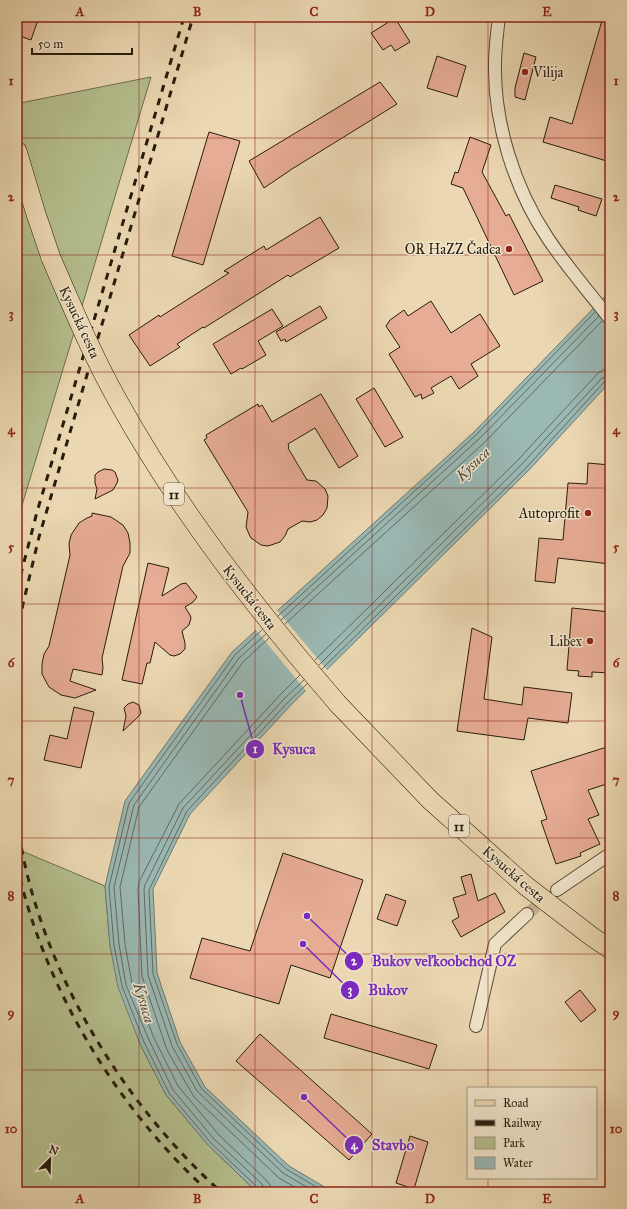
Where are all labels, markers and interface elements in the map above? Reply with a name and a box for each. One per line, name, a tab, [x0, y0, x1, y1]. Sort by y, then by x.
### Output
text: A	[75, 4, 85, 20]
text: B	[193, 4, 202, 20]
text: C	[310, 4, 319, 20]
text: D	[425, 4, 435, 20]
text: E	[542, 4, 552, 20]
scale bar	[32, 30, 132, 56]
text: 50 m	[38, 37, 63, 51]
place label: Vilija	[532, 64, 564, 81]
marker: Vilija	[520, 67, 530, 77]
text: 1	[8, 73, 14, 89]
text: 1	[613, 73, 619, 89]
text: 2	[8, 189, 15, 205]
text: 2	[613, 189, 620, 205]
place label: OR HaZZ Čadca	[405, 239, 501, 258]
marker: OR HaZZ Čadca	[504, 244, 514, 254]
street label: Kysucká cesta	[55, 283, 104, 361]
text: 3	[8, 306, 14, 322]
text: 3	[613, 306, 619, 322]
text: 4	[7, 422, 15, 438]
text: 4	[612, 422, 620, 438]
water label: Kysuca	[451, 443, 494, 486]
road number: 11	[164, 483, 184, 505]
place label: Autoprofit	[518, 505, 580, 522]
marker: Autoprofit	[583, 508, 593, 518]
text: 5	[8, 539, 15, 555]
text: 5	[613, 539, 620, 555]
street label: Kysucká cesta	[219, 561, 280, 633]
place label: Libex	[549, 633, 583, 650]
marker: Libex	[585, 636, 595, 646]
text: 6	[8, 655, 16, 671]
text: 6	[613, 655, 621, 671]
callout: Kysuca	[245, 736, 324, 763]
text: Kysuca	[272, 740, 316, 759]
text: 1	[253, 742, 258, 756]
text: 7	[8, 772, 15, 788]
text: 7	[613, 772, 620, 788]
road number: 11	[449, 815, 469, 837]
street label: Kysucká cesta	[479, 842, 549, 906]
text: 8	[8, 888, 15, 904]
text: 8	[613, 888, 620, 904]
callout: Bukov veľkoobchod OZ	[344, 947, 525, 974]
text: Bukov veľkoobchod OZ	[372, 952, 517, 970]
text: 2	[351, 954, 358, 968]
callout: Bukov	[340, 976, 415, 1003]
water label: Kysuca	[129, 980, 159, 1025]
text: Bukov	[368, 981, 408, 999]
text: 3	[348, 983, 353, 998]
text: 9	[8, 1005, 15, 1021]
text: 9	[613, 1005, 620, 1021]
legend	[467, 1087, 597, 1179]
text: Road	[503, 1096, 529, 1110]
text: Railway	[503, 1116, 542, 1130]
text: 10	[5, 1121, 18, 1137]
text: 10	[610, 1121, 623, 1137]
callout: Stavbo	[344, 1132, 422, 1159]
text: Stavbo	[372, 1136, 414, 1154]
text: Park	[503, 1136, 525, 1150]
text: 4	[351, 1138, 359, 1153]
north arrow	[30, 1139, 70, 1179]
text: N	[47, 1142, 61, 1158]
text: Water	[503, 1156, 533, 1170]
text: A	[75, 1191, 85, 1207]
text: B	[193, 1191, 202, 1207]
text: C	[310, 1191, 319, 1207]
text: D	[425, 1191, 435, 1207]
text: E	[542, 1191, 552, 1207]

